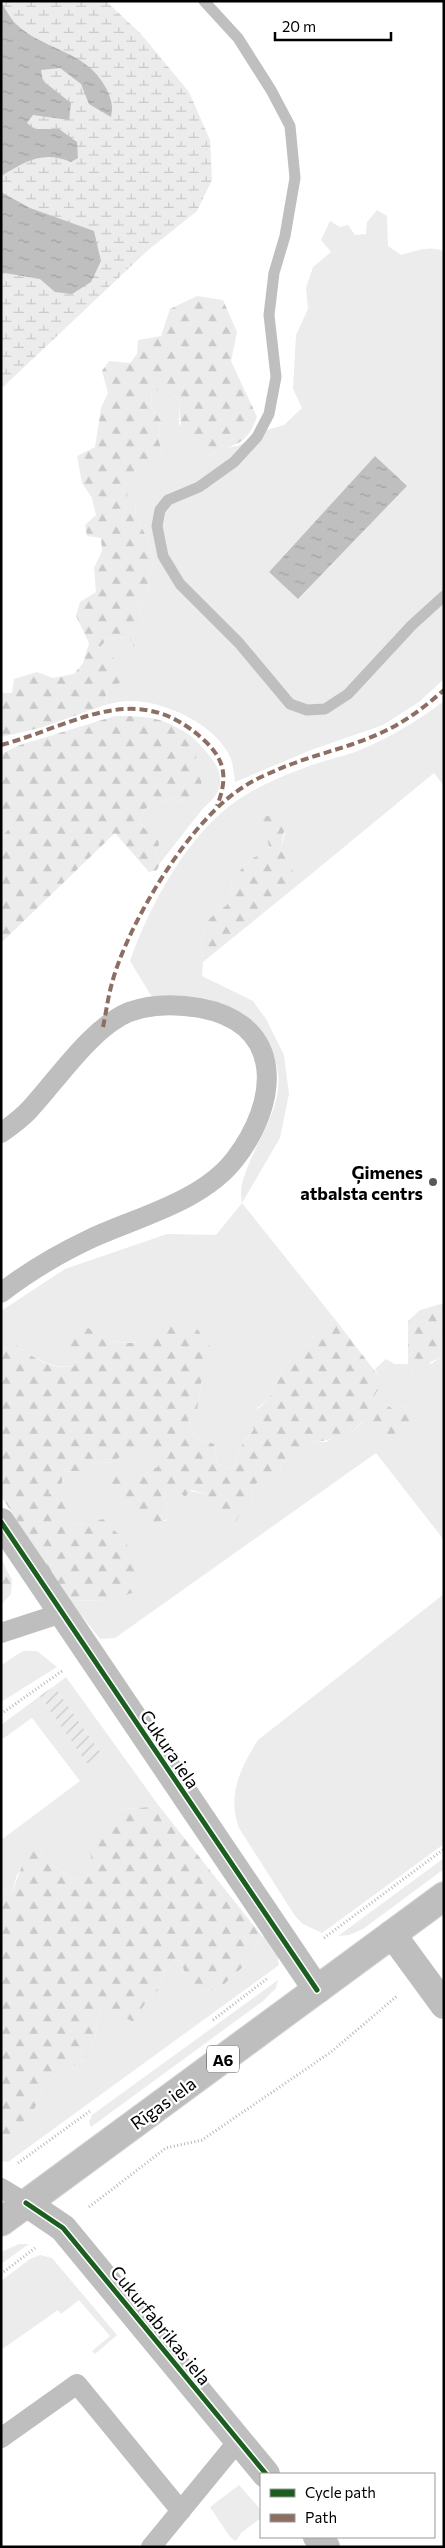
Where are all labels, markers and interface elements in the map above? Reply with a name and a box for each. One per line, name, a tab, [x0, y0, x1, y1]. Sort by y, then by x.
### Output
scale bar	[275, 10, 391, 42]
text: 20 m	[282, 17, 316, 35]
place label: Ģimenes atbalsta centrs	[300, 1161, 423, 1204]
marker: Ģimenes atbalsta centrs	[427, 1176, 439, 1188]
street label: Cukura iela	[136, 1705, 204, 1793]
road number: A6	[207, 2046, 239, 2072]
street label: Rīgas iela	[126, 2072, 200, 2134]
street label: Cukurfabrikas iela	[106, 2261, 216, 2389]
legend	[260, 2473, 435, 2538]
text: Cycle path	[305, 2483, 376, 2501]
text: Path	[305, 2508, 337, 2526]

